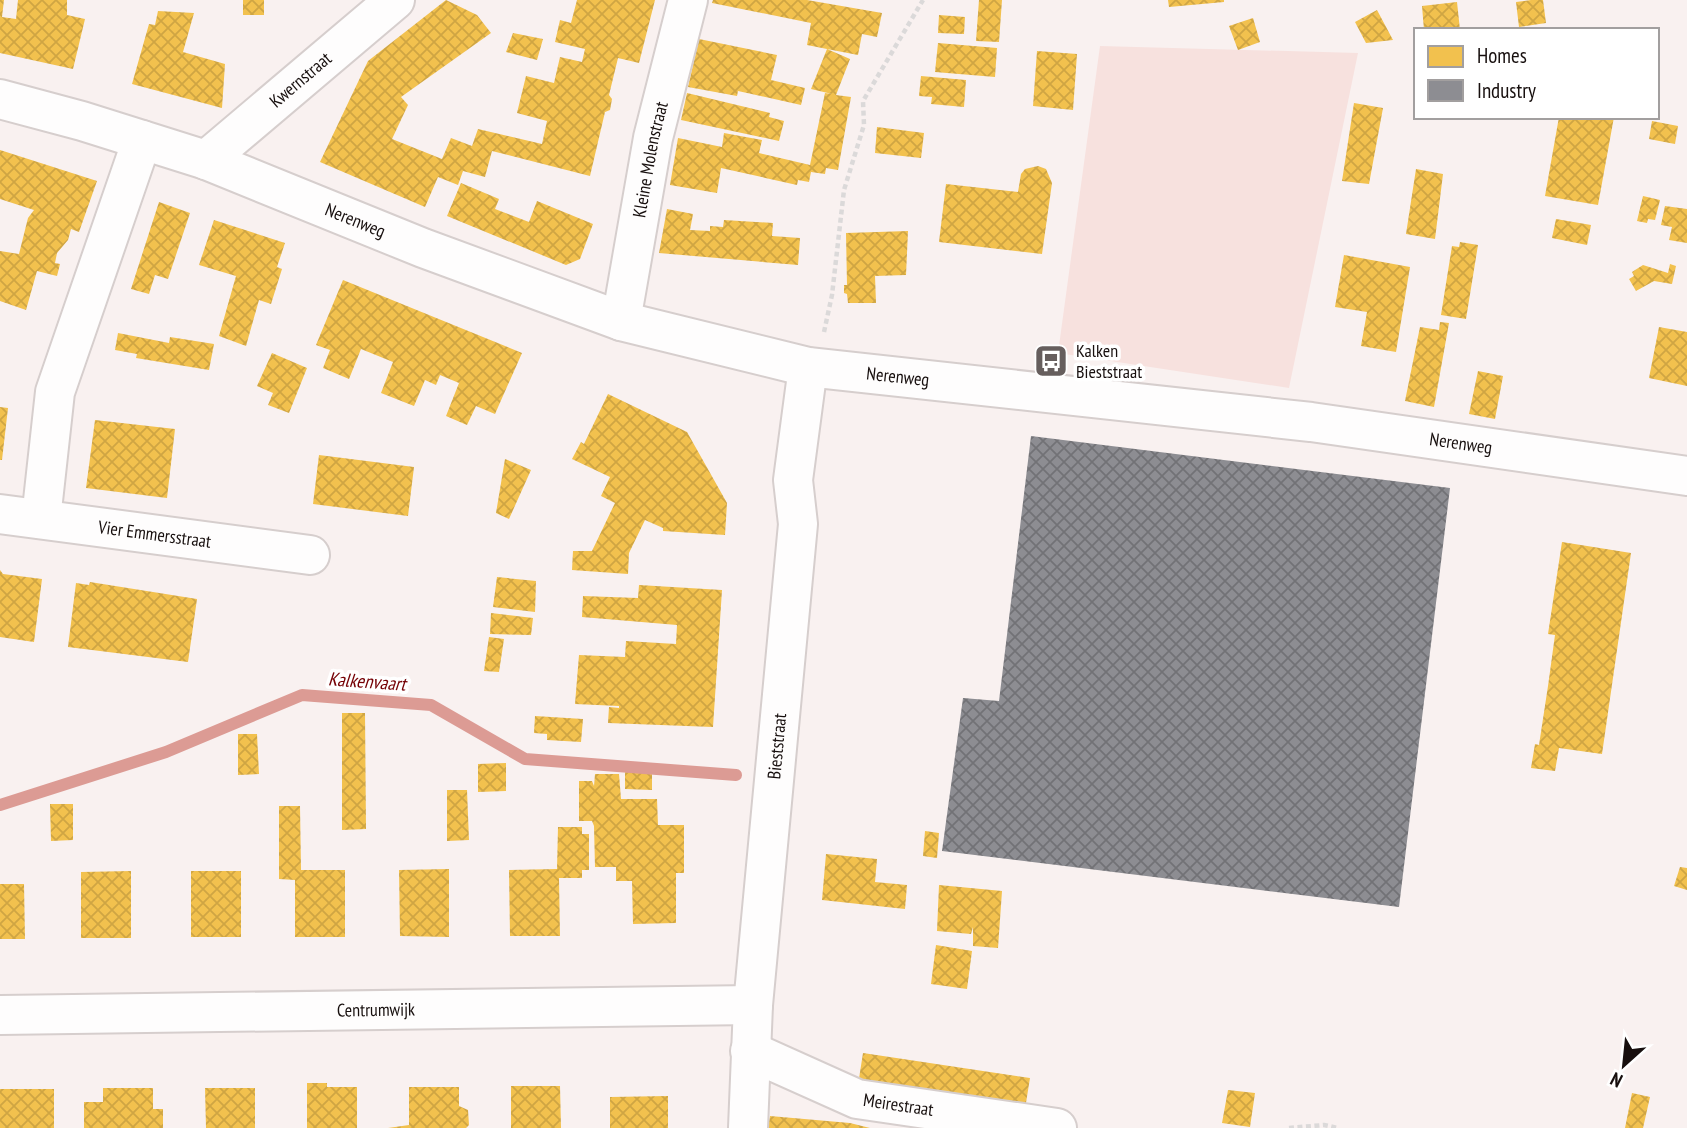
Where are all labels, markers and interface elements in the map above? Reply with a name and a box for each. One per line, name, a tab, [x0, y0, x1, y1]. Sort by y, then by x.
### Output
legend	[1414, 28, 1659, 119]
text: Homes	[1477, 42, 1527, 69]
street label: Kwernstraat	[265, 47, 336, 112]
text: Industry	[1477, 77, 1536, 104]
street label: Kleine Molenstraat	[627, 99, 673, 219]
street label: Nerenweg	[322, 198, 389, 243]
place label: Kalken Bieststraat	[1076, 339, 1142, 383]
bus stop icon: Kalken Bieststraat	[1032, 342, 1070, 380]
street label: Nerenweg	[865, 361, 930, 391]
street label: Nerenweg	[1428, 427, 1494, 459]
street label: Vier Emmersstraat	[96, 515, 213, 553]
water label: Kalkenvaart	[327, 666, 409, 696]
street label: Bieststraat	[762, 712, 791, 780]
street label: Centrumwijk	[337, 997, 415, 1022]
north arrow	[1589, 1030, 1659, 1100]
text: N	[1606, 1067, 1626, 1093]
street label: Meirestraat	[862, 1088, 935, 1121]

